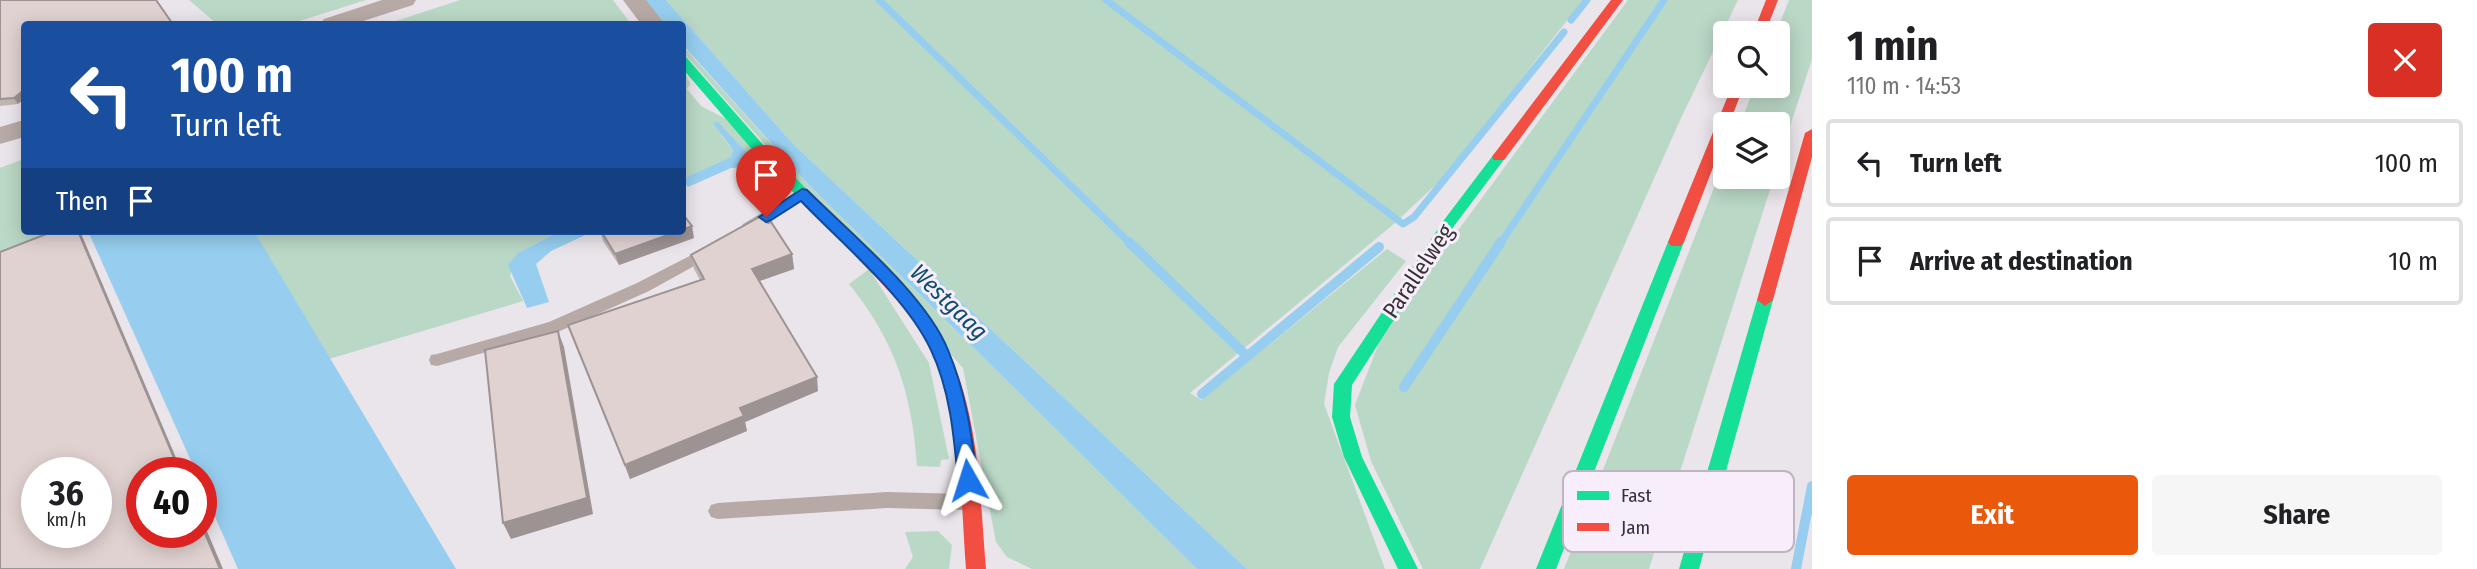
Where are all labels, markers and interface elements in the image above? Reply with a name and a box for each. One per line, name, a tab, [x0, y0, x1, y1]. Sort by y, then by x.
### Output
map controls	[1713, 21, 1790, 189]
button: search	[1713, 21, 1790, 98]
text: 1 min	[1847, 21, 1938, 71]
button: close	[2368, 23, 2442, 97]
text: 100 m	[171, 46, 293, 105]
icon: left	[56, 49, 147, 140]
text: 110 m · 14:53	[1847, 72, 1961, 100]
text: Turn left	[171, 106, 281, 144]
button: layers	[1713, 112, 1790, 189]
icon: left	[1851, 144, 1889, 182]
pin	[736, 145, 796, 217]
text: Turn left	[1910, 148, 2002, 179]
text: 100 m	[2375, 148, 2438, 179]
icon: arrive	[747, 156, 785, 194]
icon: arrive	[122, 182, 160, 220]
text: Then	[56, 186, 108, 217]
street label: Parallelweg	[1376, 219, 1460, 323]
icon: arrive	[1851, 242, 1889, 280]
text: Arrive at destination	[1910, 246, 2133, 277]
text: 10 m	[2388, 246, 2438, 277]
water label: Westgaag	[905, 258, 993, 346]
position arrow	[931, 443, 1005, 517]
speed limit sign: 40	[126, 457, 217, 548]
legend	[1563, 471, 1794, 552]
text: 36	[49, 472, 84, 514]
button: Exit	[1847, 475, 2138, 555]
button: Share	[2152, 475, 2442, 555]
text: Fast	[1621, 484, 1652, 507]
text: km/h	[46, 509, 87, 531]
text: Jam	[1621, 516, 1650, 539]

